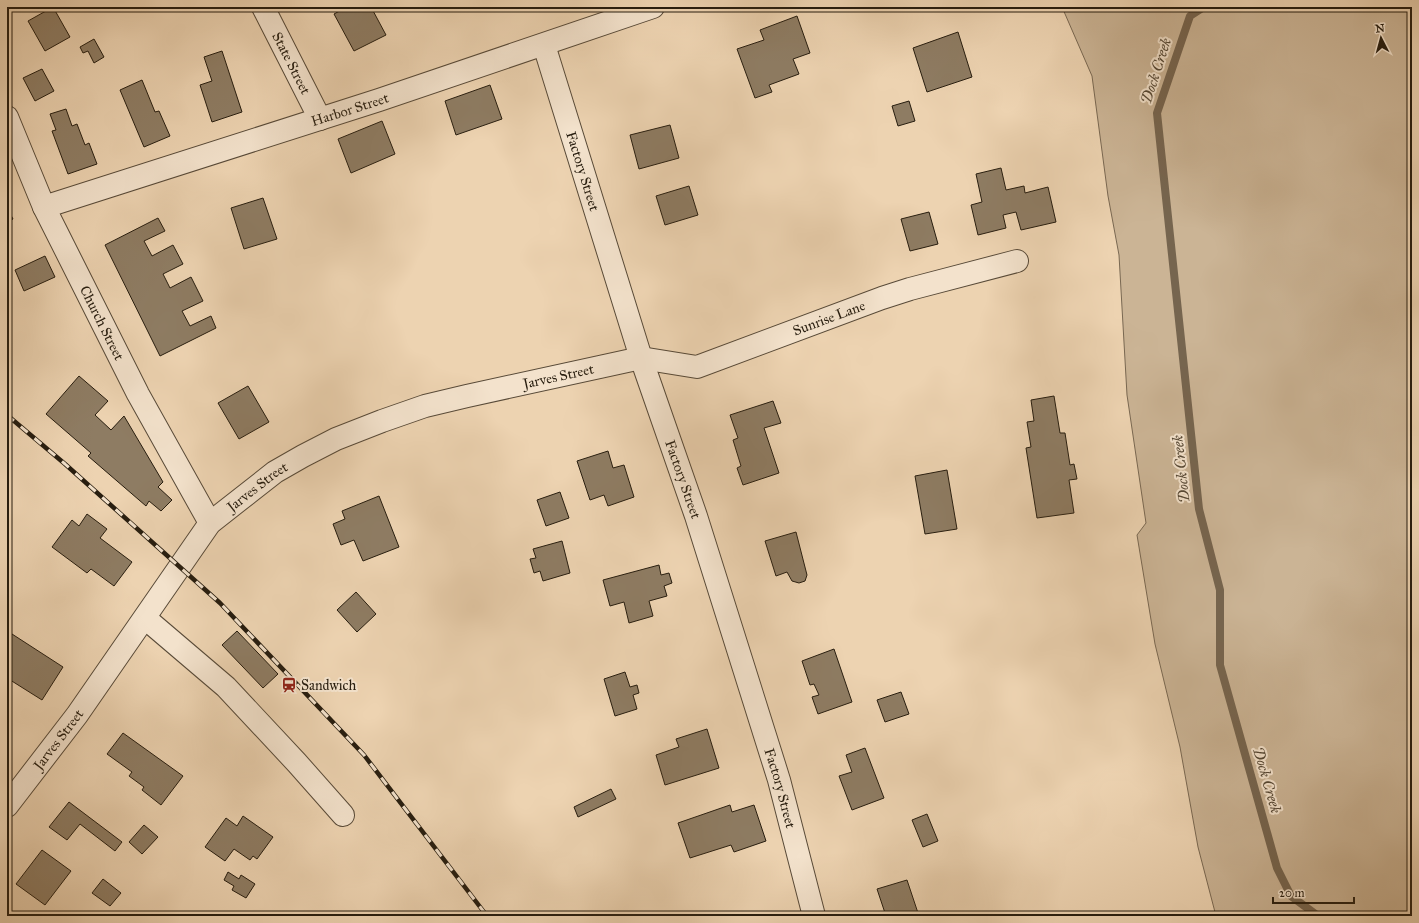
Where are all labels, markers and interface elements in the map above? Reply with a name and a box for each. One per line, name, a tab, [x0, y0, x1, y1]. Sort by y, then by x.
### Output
north arrow	[1361, 18, 1401, 58]
text: N	[1375, 22, 1386, 36]
street label: State Street	[268, 29, 314, 97]
water label: Dock Creek	[1137, 36, 1175, 106]
street label: Harbor Street	[309, 89, 391, 130]
street label: Factory Street	[562, 129, 603, 213]
street label: Church Street	[76, 283, 128, 363]
street label: Sunrise Lane	[790, 297, 868, 340]
street label: Jarves Street	[520, 361, 596, 394]
water label: Dock Creek	[1168, 434, 1194, 504]
street label: Factory Street	[661, 438, 704, 521]
street label: Jarves Street	[222, 459, 291, 518]
station icon: Sandwich	[280, 676, 298, 694]
place label: Sandwich	[301, 677, 356, 694]
street label: Jarves Street	[29, 706, 87, 776]
water label: Dock Creek	[1249, 745, 1285, 815]
street label: Factory Street	[761, 746, 799, 830]
scale bar	[1273, 879, 1354, 905]
text: 20 m	[1279, 886, 1305, 900]

